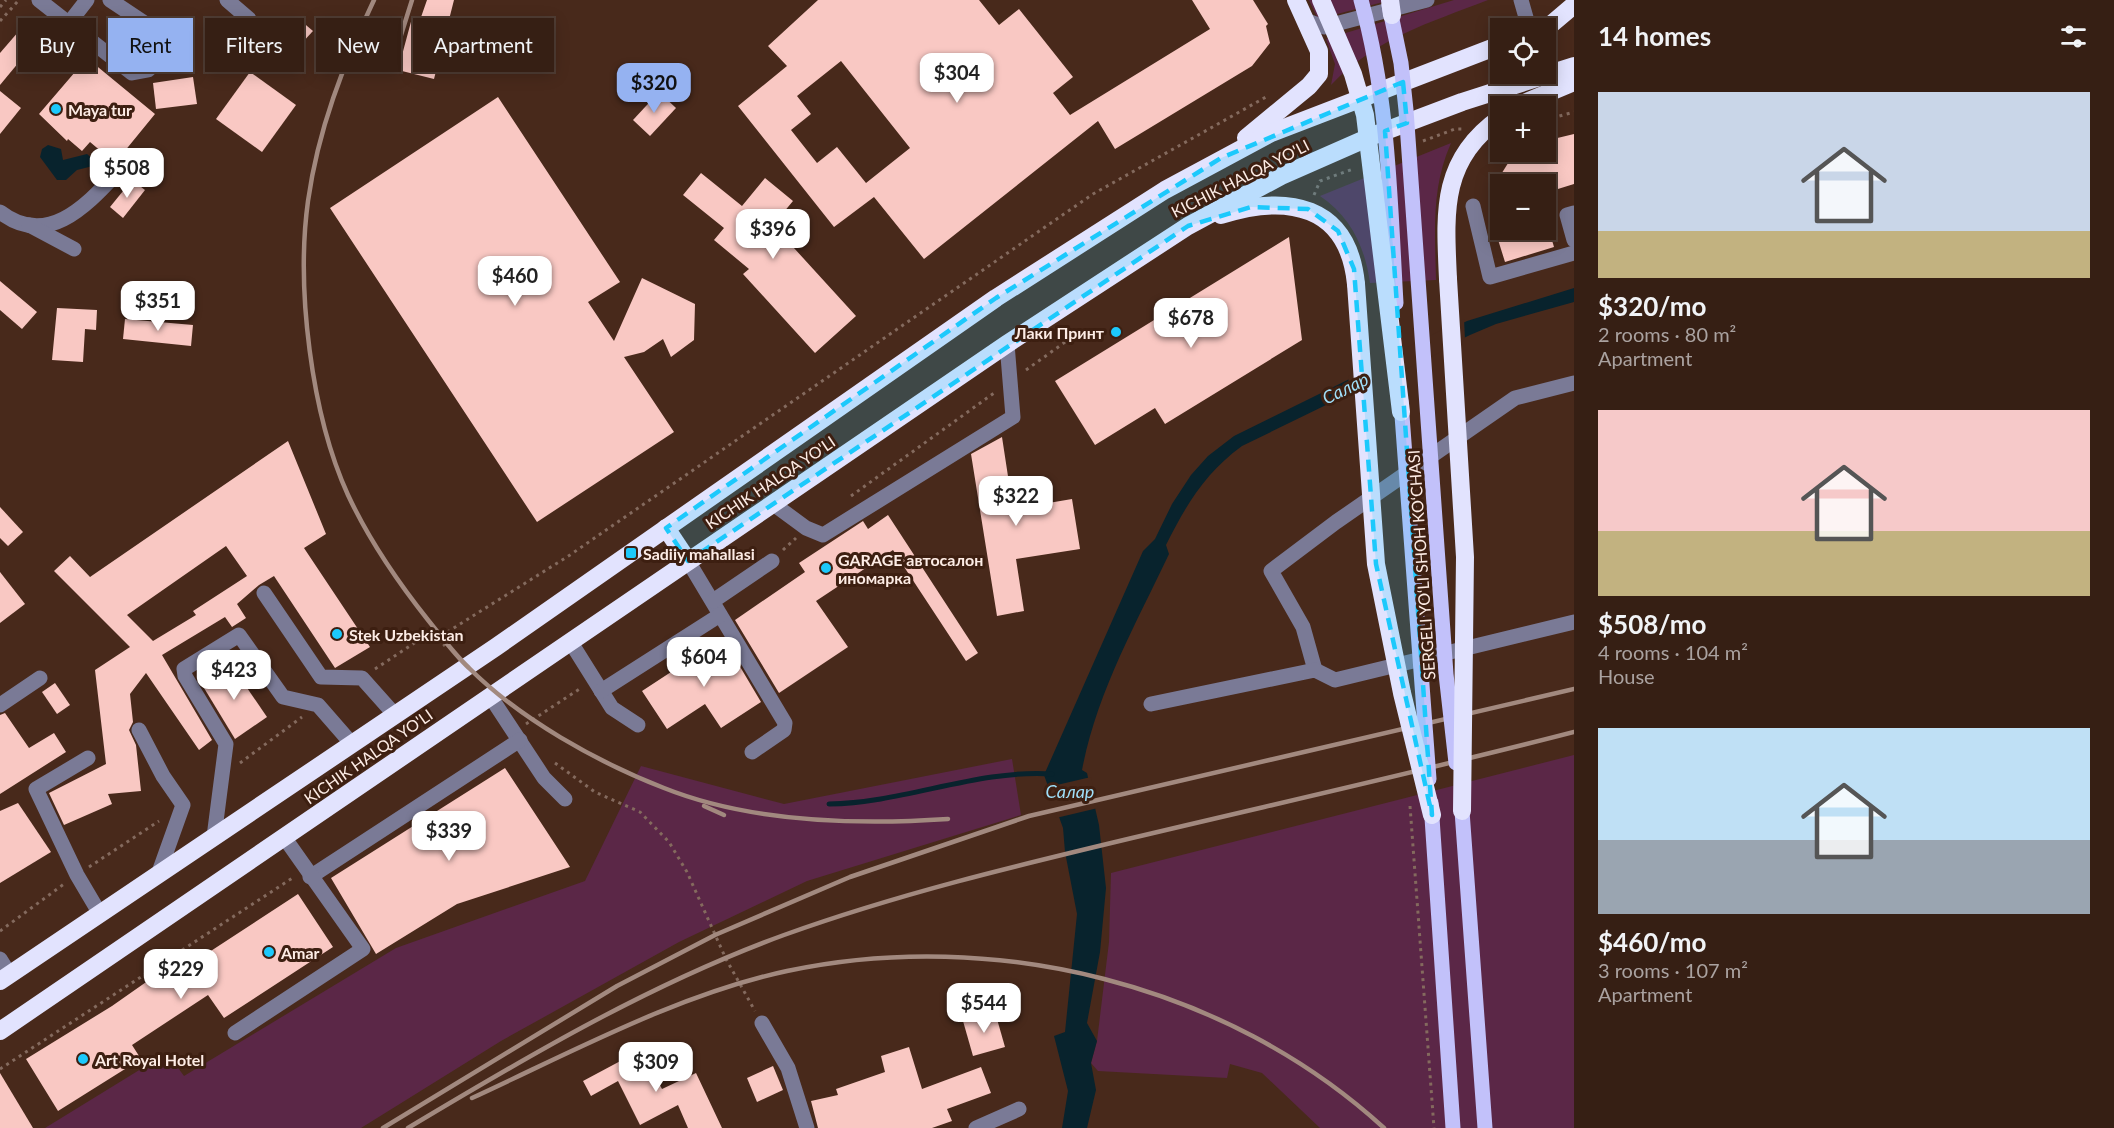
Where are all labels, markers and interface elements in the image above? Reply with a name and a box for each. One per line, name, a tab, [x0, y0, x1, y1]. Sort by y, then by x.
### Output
chip: Buy	[18, 18, 96, 72]
chip: Rent	[108, 18, 193, 72]
chip: Filters	[205, 18, 304, 72]
chip: New	[316, 18, 401, 72]
chip: Apartment	[413, 18, 554, 72]
map controls	[1490, 18, 1556, 240]
button: locate	[1490, 18, 1556, 84]
text: 14 homes	[1598, 20, 1711, 52]
icon: filters	[2057, 20, 2090, 53]
pin: $304	[921, 53, 993, 104]
text: $304	[934, 60, 980, 84]
pin: $320	[618, 63, 690, 114]
text: $320	[631, 70, 677, 94]
button: +	[1490, 96, 1556, 162]
place label: Maya tur	[68, 100, 132, 119]
marker: Maya tur	[49, 102, 63, 116]
icon: home	[1790, 131, 1898, 239]
street label: KICHIK HALQA YO'LI	[1168, 135, 1312, 221]
pin: $508	[91, 148, 163, 199]
text: $508	[104, 155, 150, 179]
button: −	[1490, 174, 1556, 240]
pin: $396	[737, 209, 809, 260]
text: $396	[750, 216, 796, 240]
pin: $460	[479, 256, 551, 307]
text: $460	[492, 263, 538, 287]
pin: $351	[122, 281, 194, 332]
text: $351	[135, 288, 181, 312]
text: $320/mo	[1598, 290, 1706, 322]
pin: $678	[1155, 298, 1227, 349]
text: $678	[1168, 305, 1214, 329]
text: 2 rooms · 80 m²	[1598, 322, 1736, 346]
place label: Лаки Принт	[1014, 323, 1105, 342]
marker: Лаки Принт	[1109, 325, 1123, 339]
text: Apartment	[1598, 346, 1692, 370]
water label: Салар	[1318, 367, 1372, 409]
street label: KICHIK HALQA YO'LI	[702, 432, 838, 532]
street label: SERGELI YO‘LI SHOH KO‘CHASI	[1403, 449, 1439, 681]
icon: home	[1790, 449, 1898, 557]
pin: $322	[980, 476, 1052, 527]
text: $322	[993, 483, 1039, 507]
place label: Sadiiy mahallasi	[643, 544, 755, 563]
marker: Sadiiy mahallasi	[624, 546, 638, 560]
place label: GARAGE автосалон иномарка	[838, 550, 983, 587]
marker: GARAGE автосалон иномарка	[819, 561, 833, 575]
text: $508/mo	[1598, 608, 1706, 640]
place label: Stek Uzbekistan	[349, 625, 464, 644]
marker: Stek Uzbekistan	[330, 627, 344, 641]
pin: $604	[668, 637, 740, 688]
text: 4 rooms · 104 m²	[1598, 640, 1748, 664]
text: $604	[681, 644, 727, 668]
pin: $423	[198, 650, 270, 701]
text: $423	[211, 657, 257, 681]
text: House	[1598, 664, 1655, 688]
street label: KICHIK HALQA YO'LI	[300, 705, 436, 807]
icon: home	[1790, 767, 1898, 875]
water label: Салар	[1046, 780, 1094, 802]
pin: $339	[413, 811, 485, 862]
text: $339	[426, 818, 472, 842]
text: $460/mo	[1598, 926, 1706, 958]
place label: Amar	[280, 943, 320, 962]
marker: Amar	[262, 945, 276, 959]
pin: $229	[145, 949, 217, 1000]
text: $229	[158, 956, 204, 980]
text: 3 rooms · 107 m²	[1598, 958, 1748, 982]
text: Apartment	[1598, 982, 1692, 1006]
pin: $544	[948, 983, 1020, 1034]
text: $544	[961, 990, 1007, 1014]
pin: $309	[620, 1042, 692, 1093]
text: $309	[633, 1049, 679, 1073]
place label: Art Royal Hotel	[94, 1050, 204, 1069]
marker: Art Royal Hotel	[76, 1052, 90, 1066]

